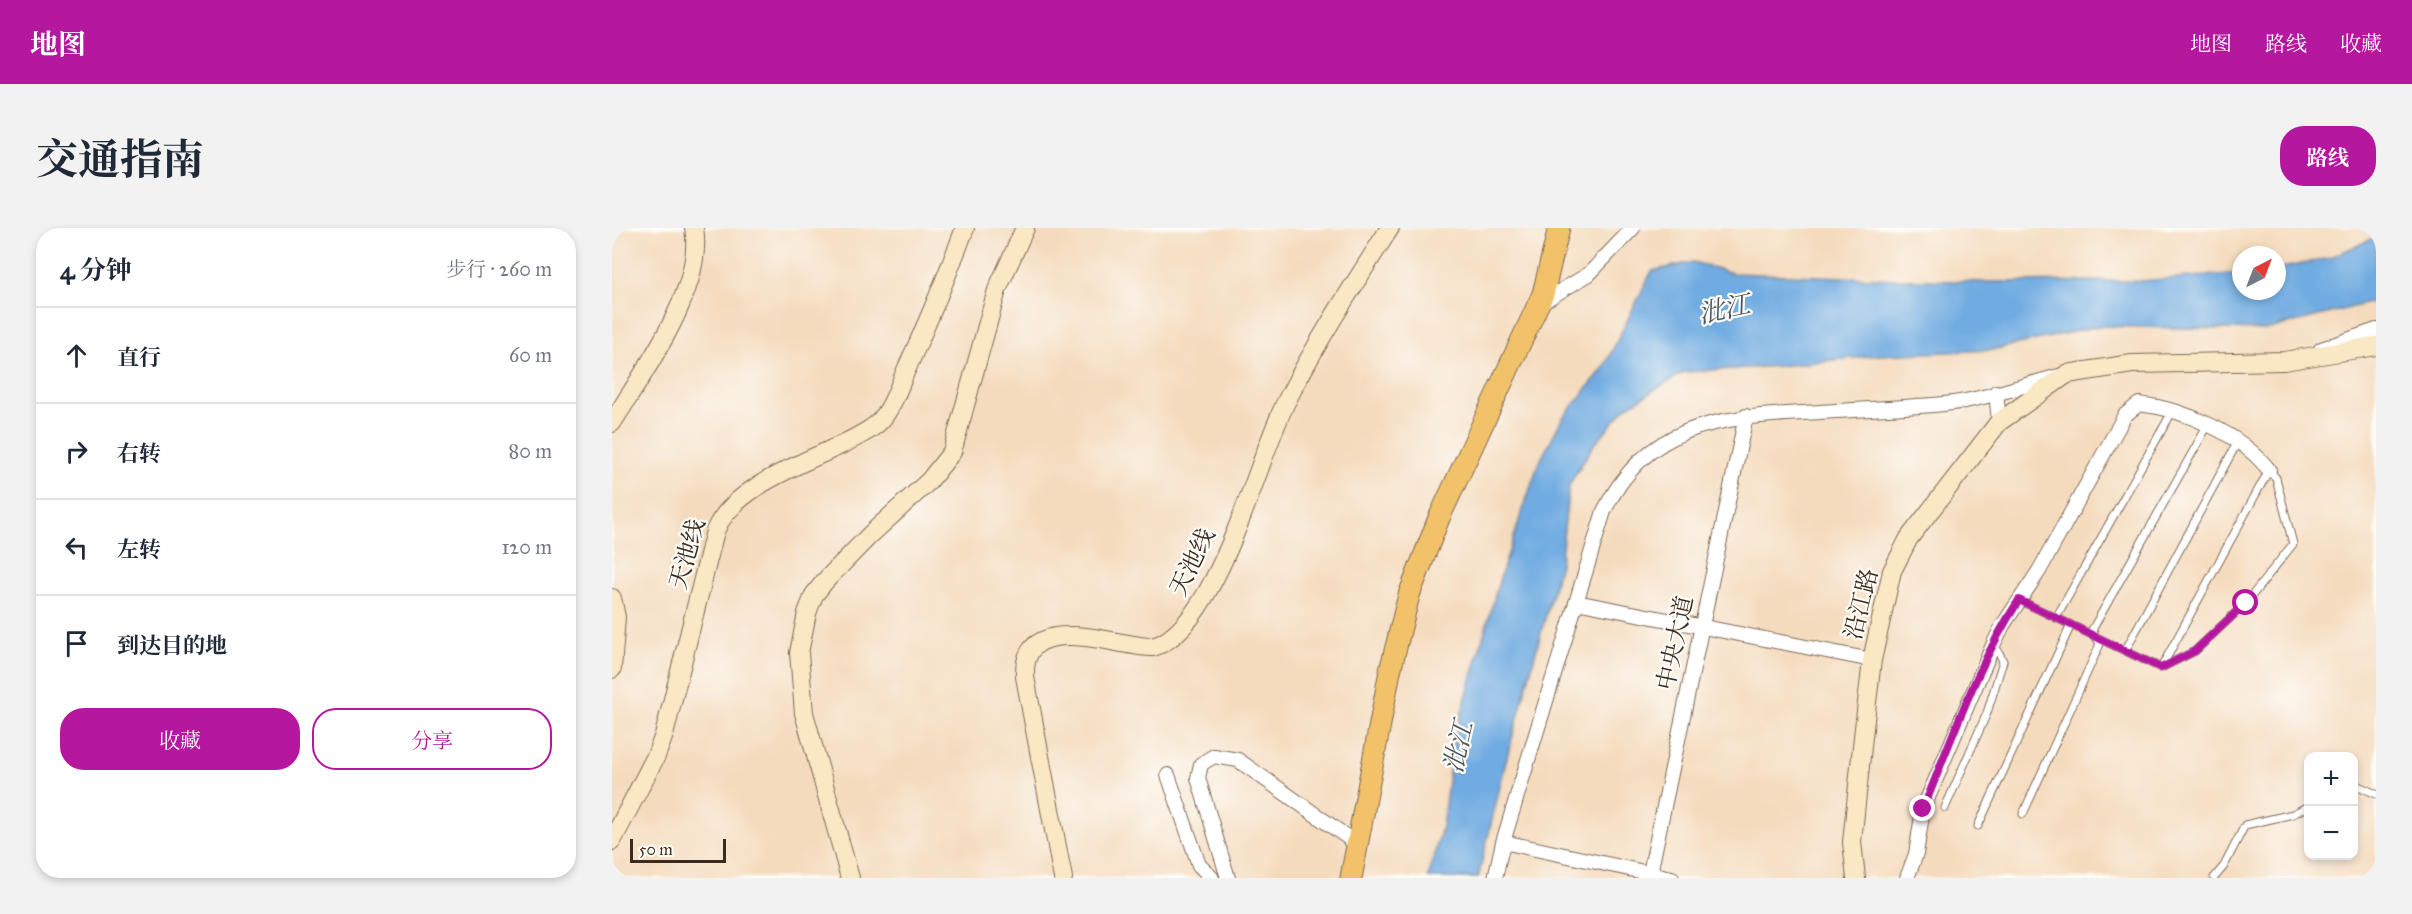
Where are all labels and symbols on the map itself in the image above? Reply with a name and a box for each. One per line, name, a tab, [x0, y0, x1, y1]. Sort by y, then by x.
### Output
north arrow	[2232, 246, 2286, 300]
water label: 沘江	[1695, 287, 1757, 330]
street label: 天池线	[663, 515, 711, 593]
street label: 天池线	[1163, 523, 1221, 601]
street label: 沿江路	[1838, 565, 1884, 643]
route start	[2232, 589, 2258, 615]
street label: 中央大道	[1650, 593, 1700, 693]
water label: 沘江	[1437, 714, 1480, 776]
route end	[1909, 795, 1935, 821]
scale bar	[630, 836, 726, 864]

